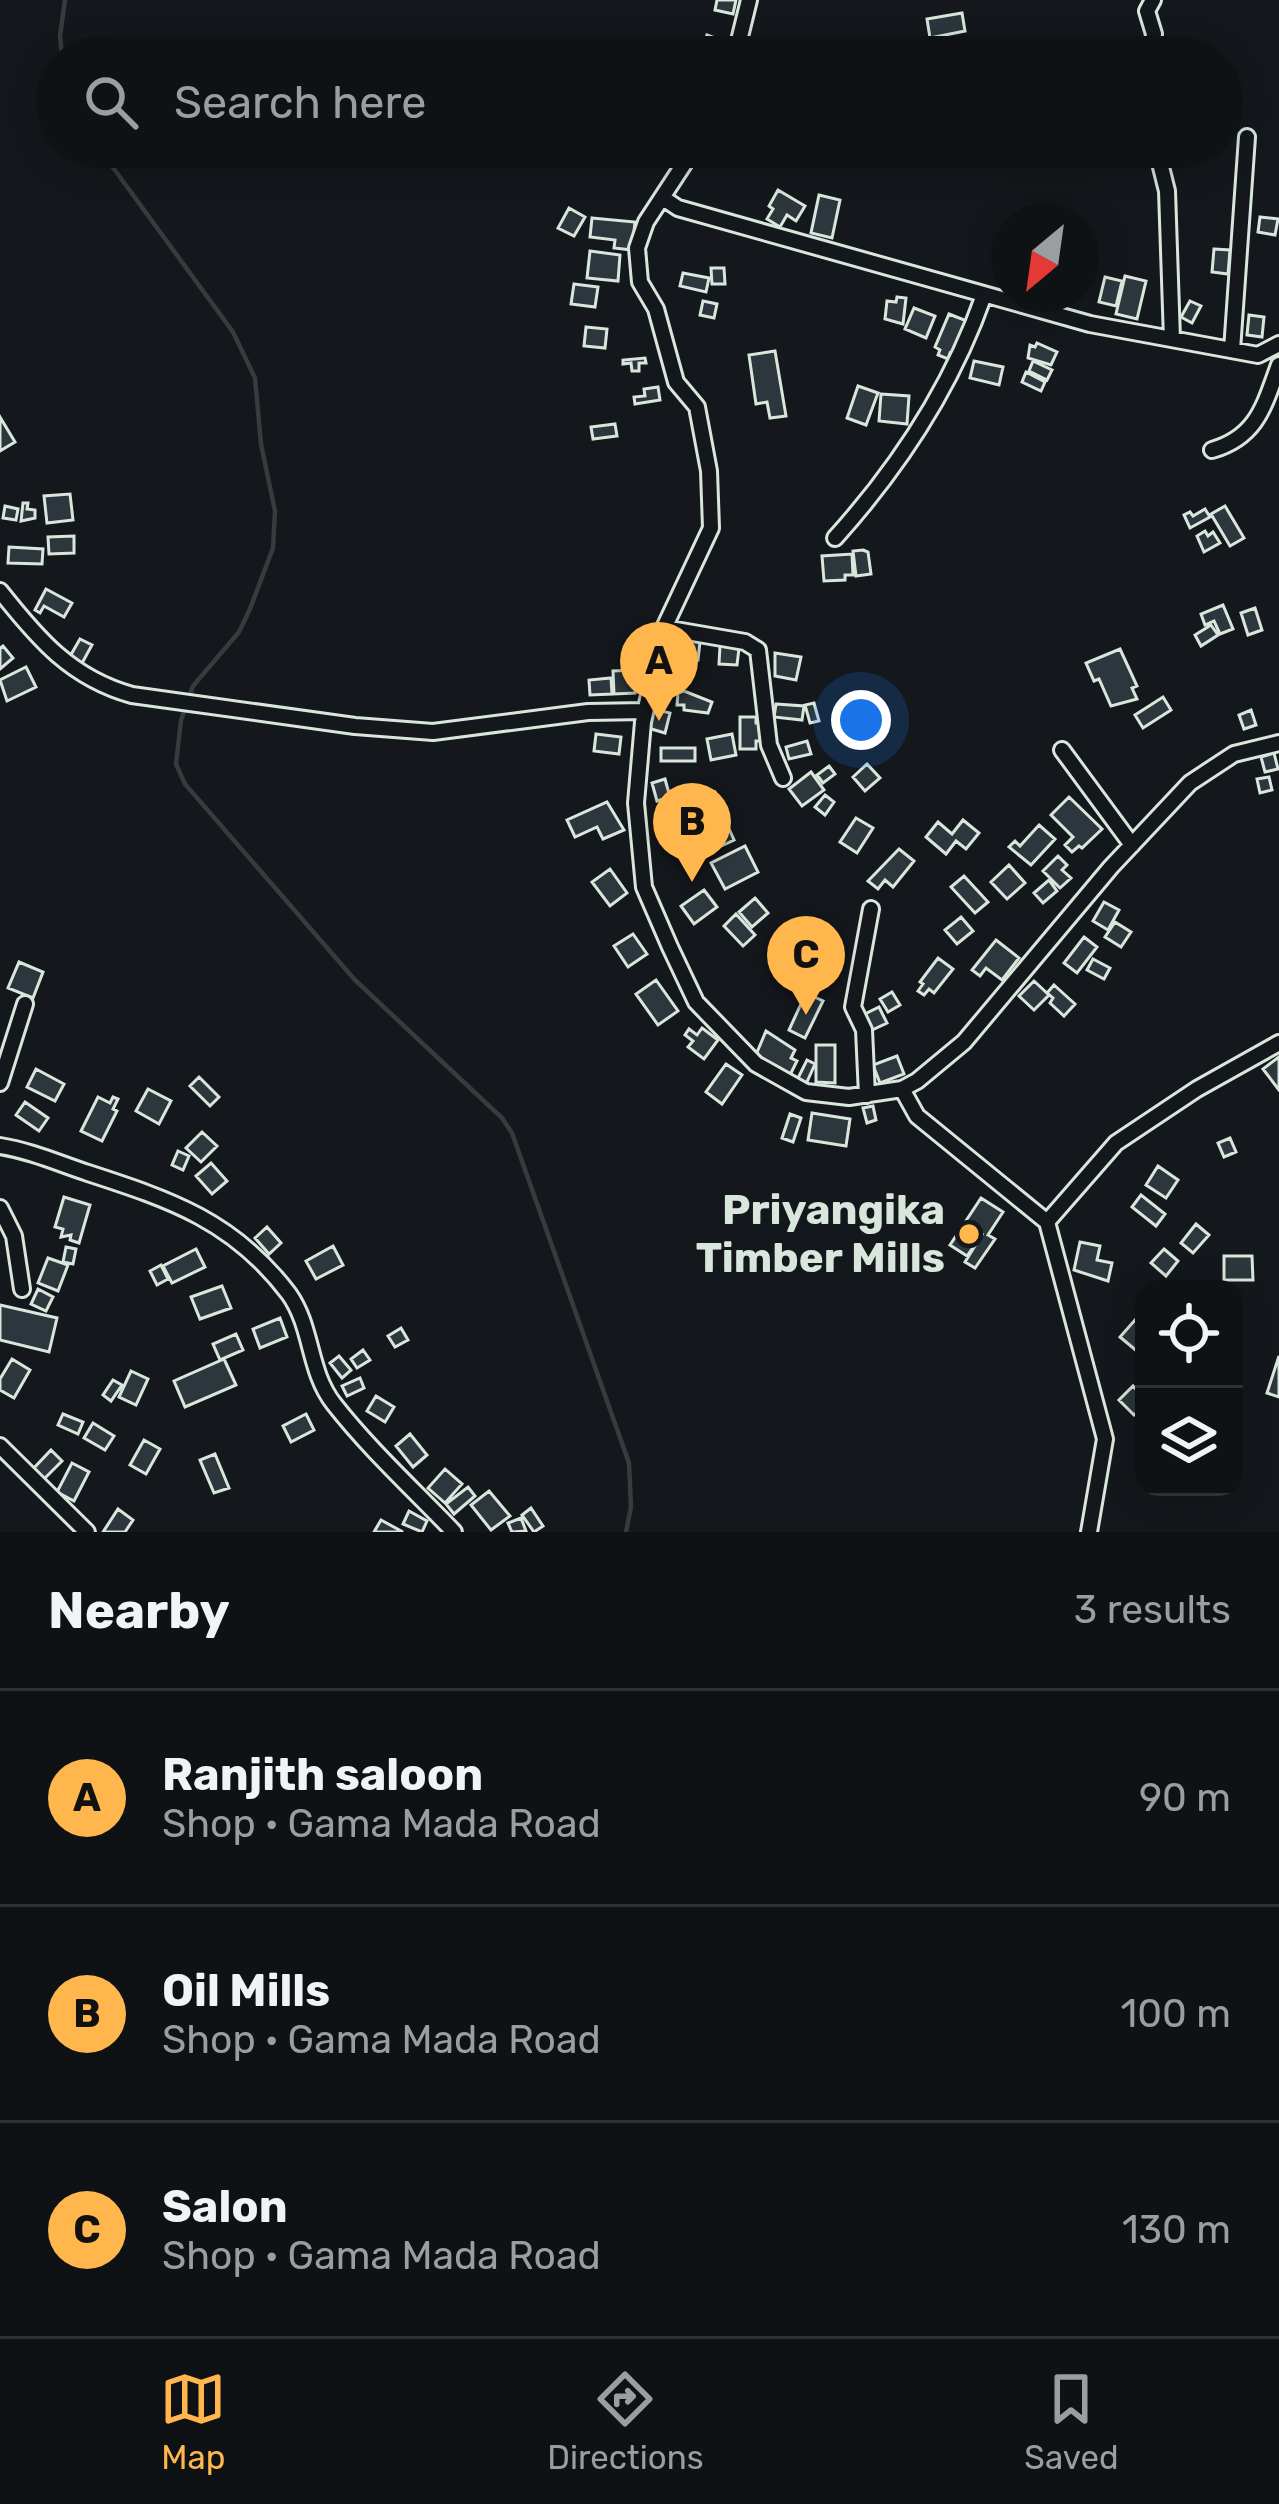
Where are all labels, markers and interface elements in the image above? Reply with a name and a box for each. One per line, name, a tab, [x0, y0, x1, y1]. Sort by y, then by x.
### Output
search box	[36, 36, 1243, 168]
icon: search	[78, 69, 144, 135]
text: Search here	[174, 76, 426, 129]
north arrow	[991, 204, 1099, 312]
pin: A	[620, 622, 698, 721]
your location	[831, 690, 891, 750]
pin: B	[653, 783, 731, 882]
pin: C	[767, 916, 845, 1015]
place label: Priyangika Timber Mills	[696, 1185, 945, 1283]
marker: Priyangika Timber Mills	[956, 1221, 982, 1247]
map controls	[1135, 1280, 1243, 1496]
button: locate	[1135, 1280, 1243, 1388]
button: layers	[1135, 1388, 1243, 1496]
text: Nearby	[48, 1580, 230, 1641]
text: 3 results	[1074, 1587, 1231, 1633]
text: Ranjith saloon	[162, 1748, 483, 1801]
text: A	[73, 1775, 101, 1821]
text: 90 m	[1139, 1775, 1231, 1821]
text: Shop · Gama Mada Road	[162, 1801, 601, 1847]
text: Oil Mills	[162, 1964, 330, 2017]
text: B	[73, 1991, 101, 2037]
text: 100 m	[1121, 1991, 1231, 2037]
text: Shop · Gama Mada Road	[162, 2017, 601, 2063]
text: Salon	[162, 2180, 288, 2233]
text: C	[73, 2207, 101, 2253]
text: 130 m	[1122, 2207, 1231, 2253]
text: Shop · Gama Mada Road	[162, 2233, 601, 2279]
tab: Map	[160, 2366, 226, 2477]
tab: Directions	[547, 2366, 704, 2477]
tab: Saved	[1024, 2366, 1119, 2477]

